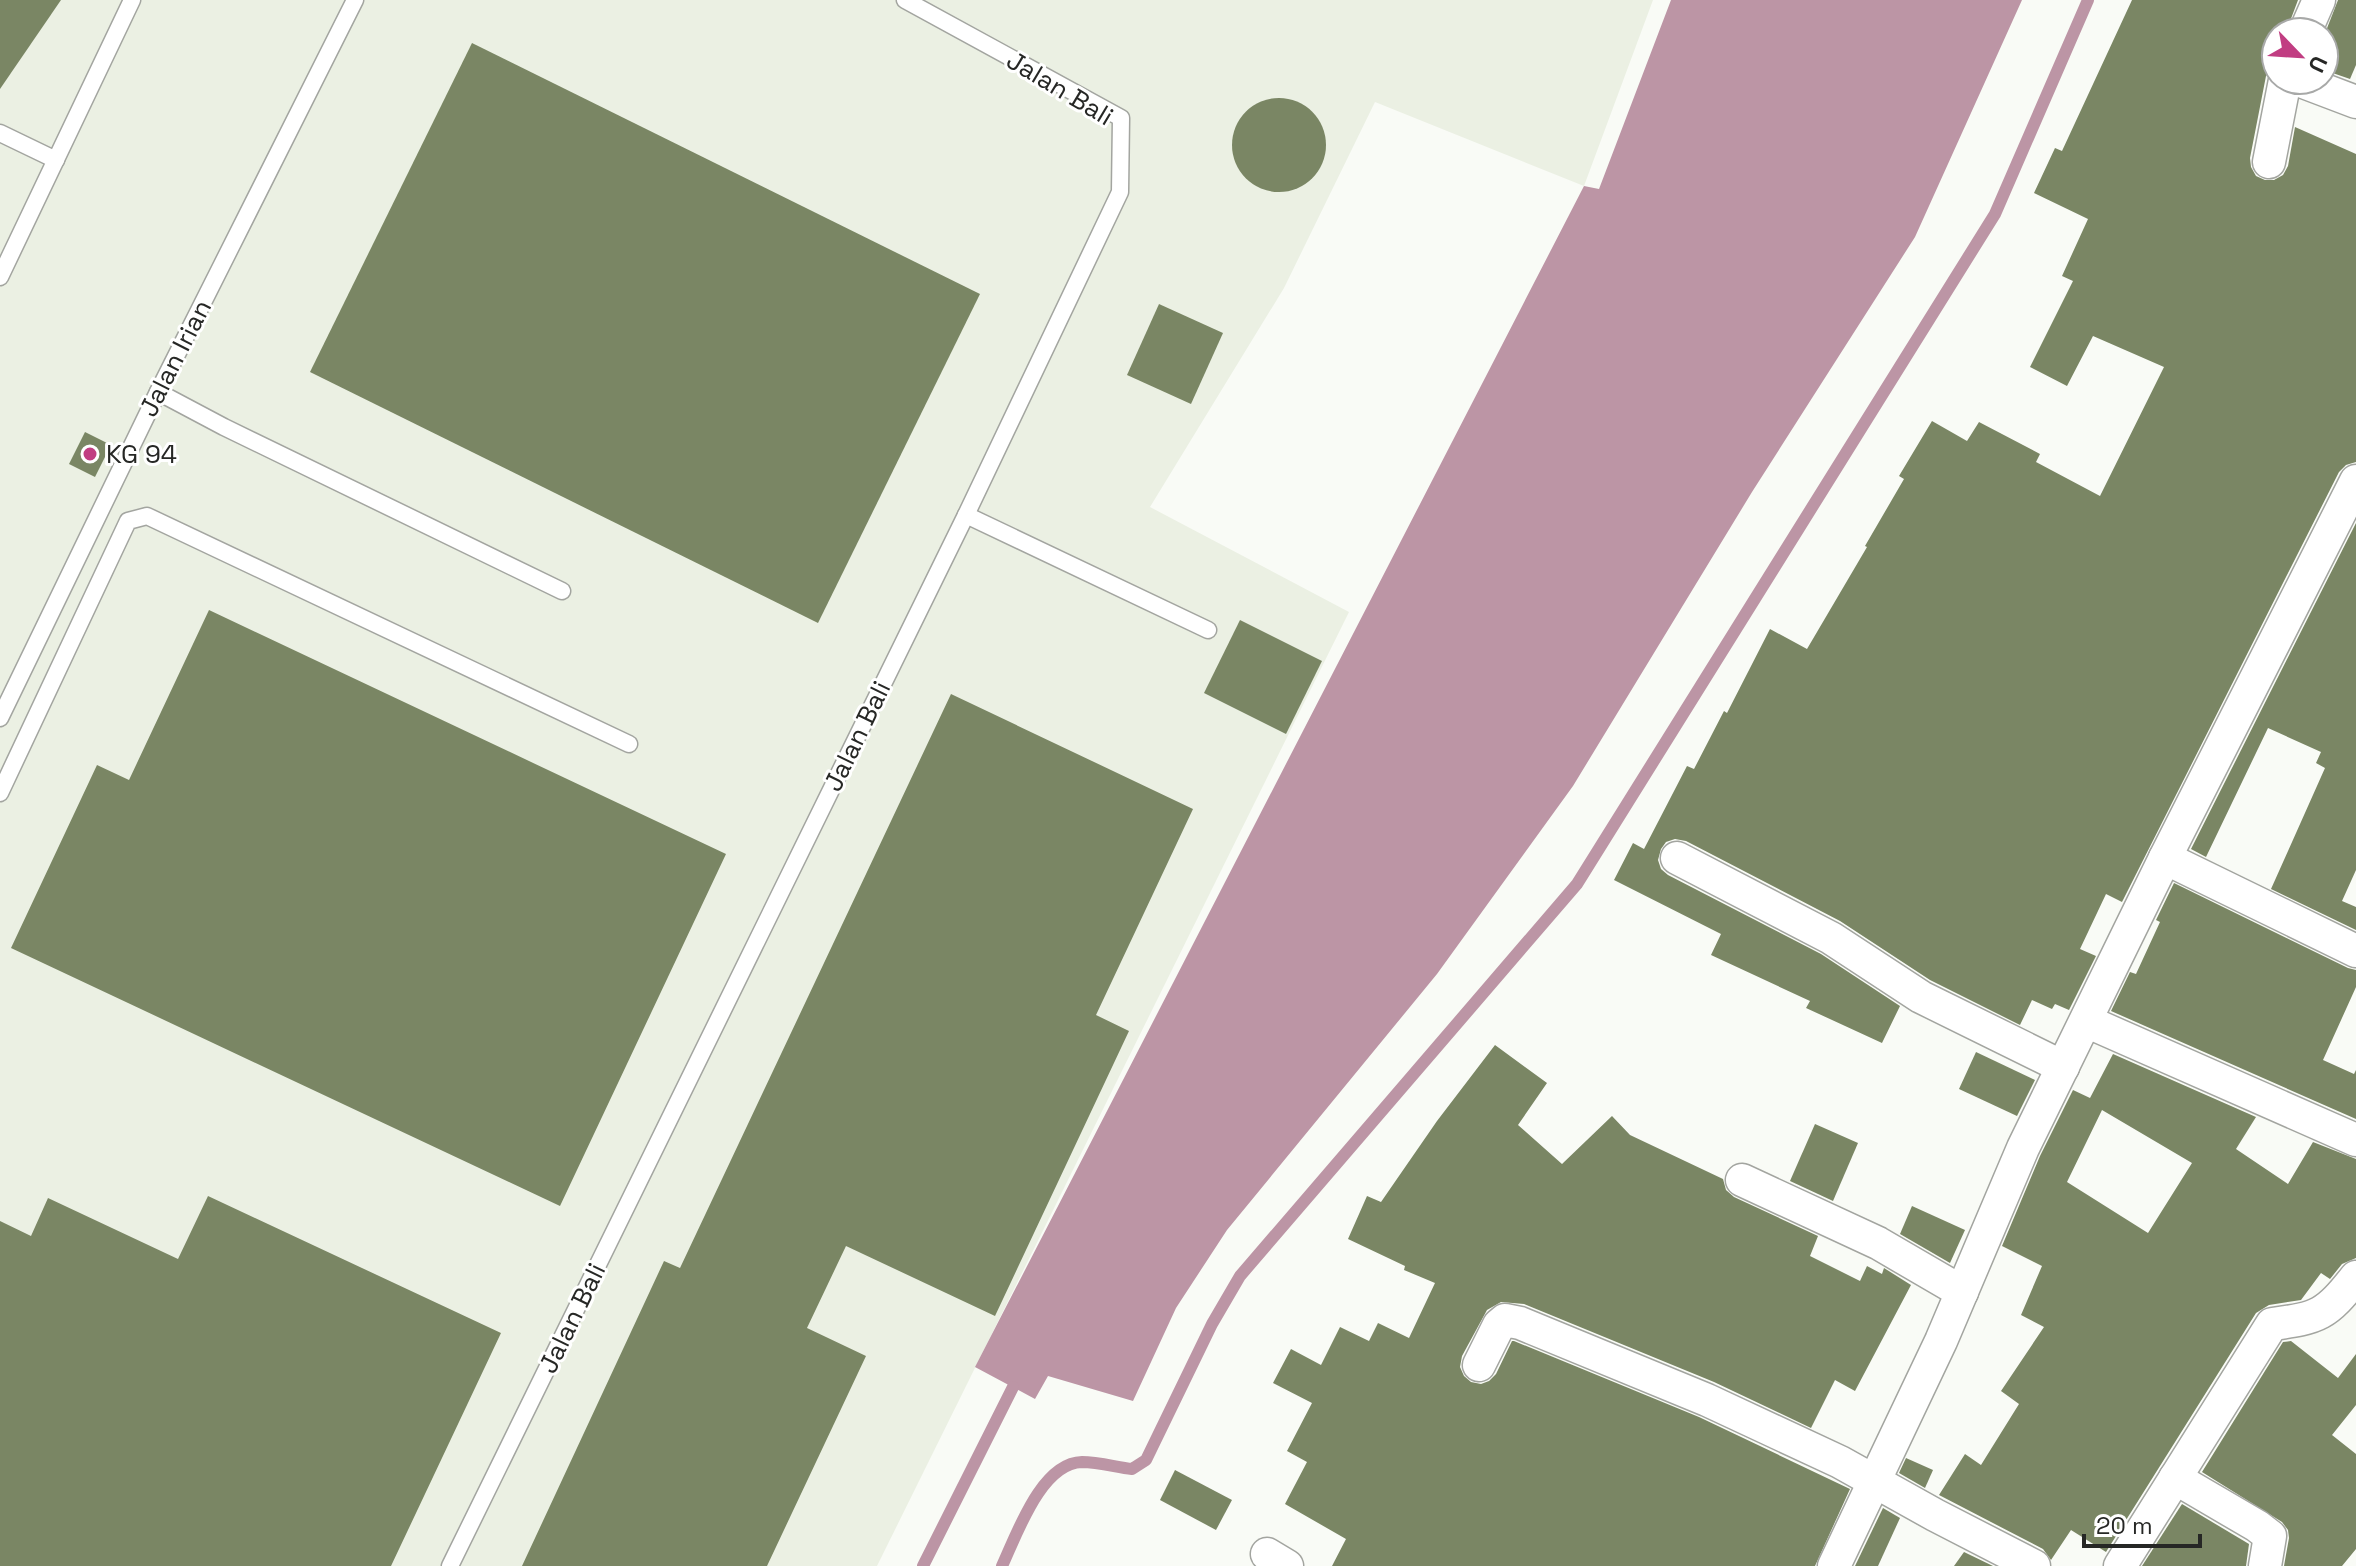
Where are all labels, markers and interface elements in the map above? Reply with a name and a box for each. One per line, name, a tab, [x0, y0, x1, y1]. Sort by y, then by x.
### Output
north arrow	[2260, 16, 2340, 96]
street label: Jalan Bali	[1000, 43, 1120, 133]
text: U	[2302, 52, 2334, 77]
street label: Jalan Irian	[131, 294, 219, 422]
place label: KG 94	[106, 437, 177, 471]
marker: KG 94	[81, 445, 99, 463]
street label: Jalan Bali	[816, 675, 898, 797]
street label: Jalan Bali	[531, 1257, 613, 1379]
scale bar	[2084, 1498, 2200, 1548]
text: 20 m	[2096, 1510, 2153, 1541]

